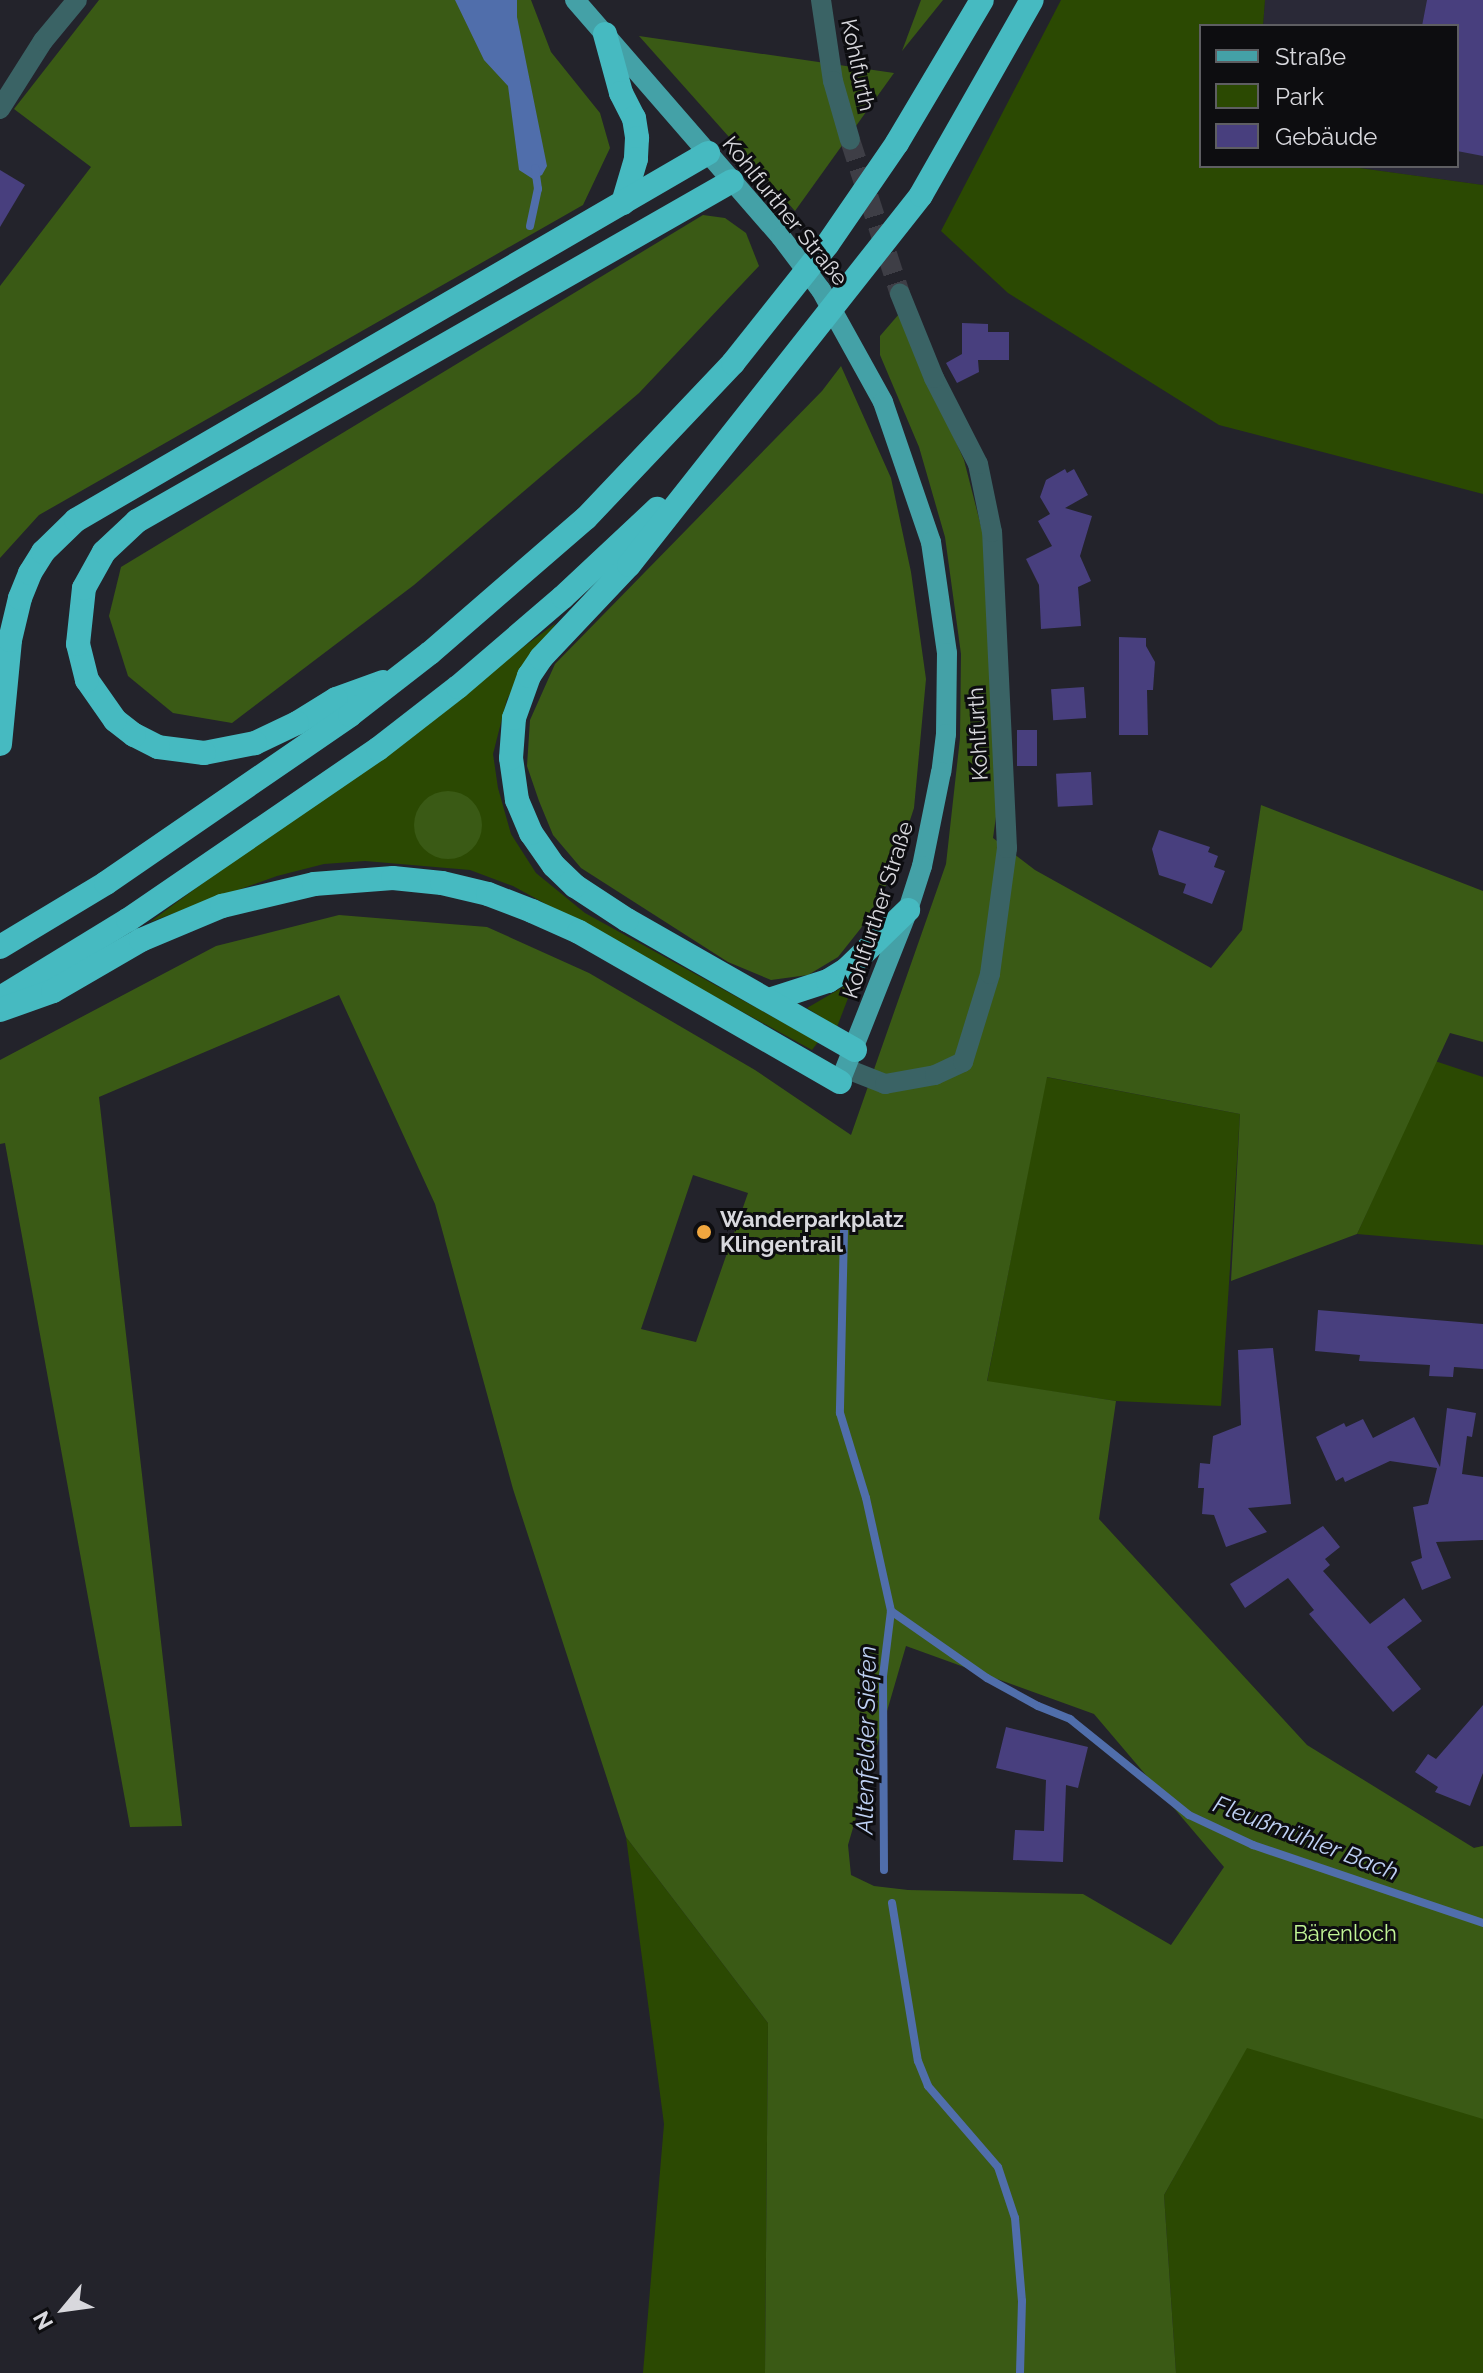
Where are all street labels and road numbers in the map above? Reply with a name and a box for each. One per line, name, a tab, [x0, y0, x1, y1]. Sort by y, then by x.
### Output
street label: Kohlfurth	[835, 16, 881, 114]
street label: Kohlfurther Straße	[717, 131, 853, 291]
street label: Kohlfurth	[962, 687, 994, 781]
street label: Kohlfurther Straße	[837, 818, 919, 1002]

